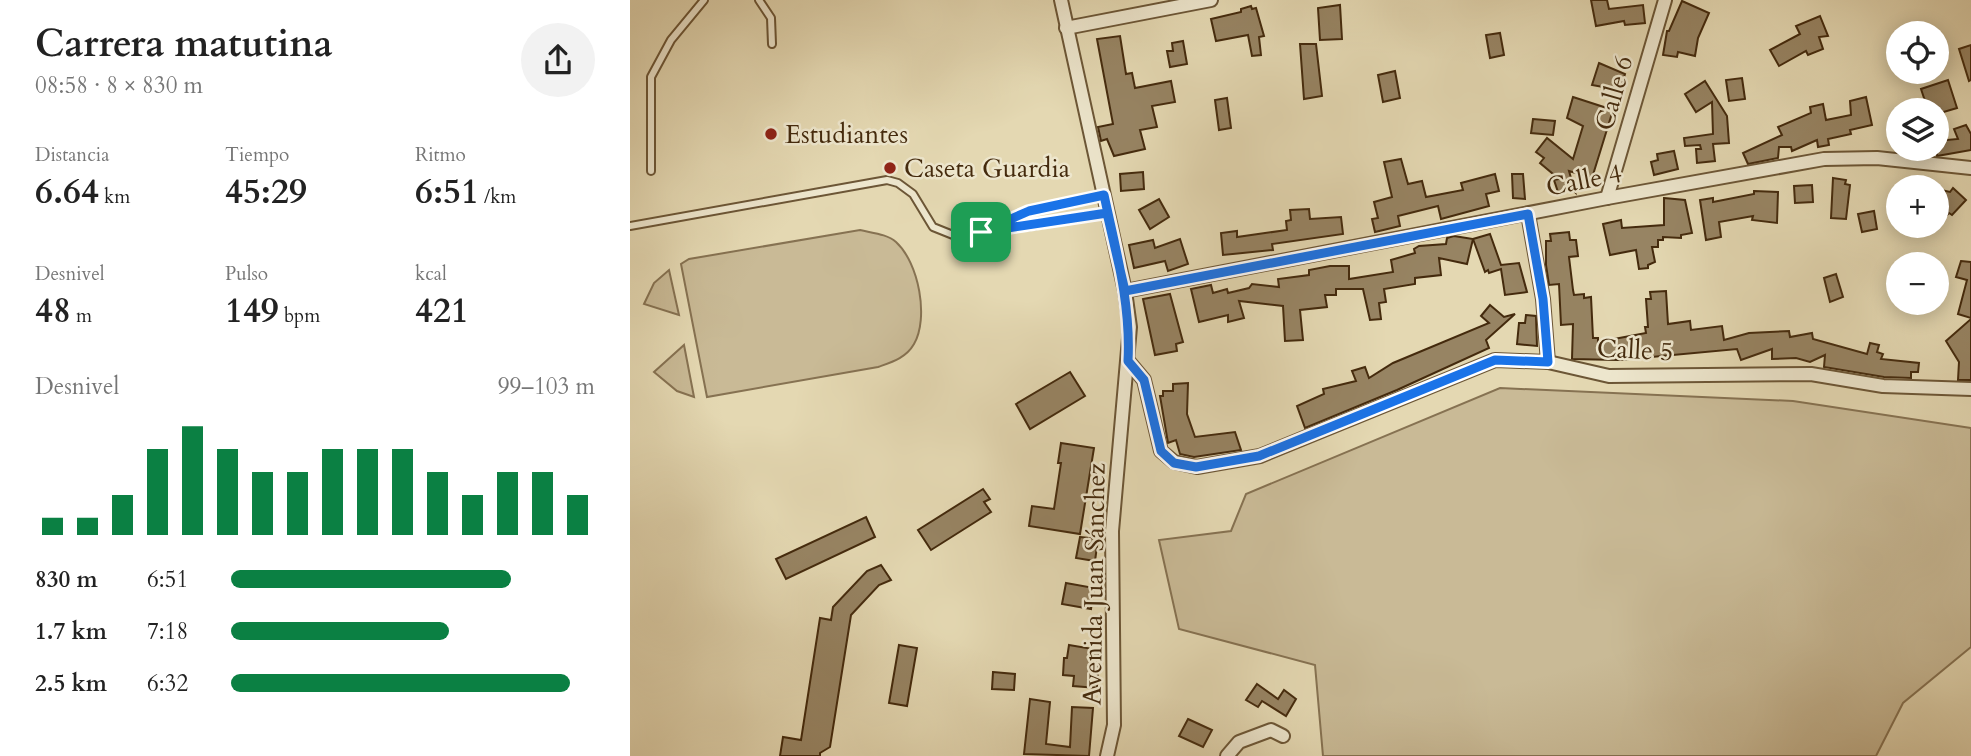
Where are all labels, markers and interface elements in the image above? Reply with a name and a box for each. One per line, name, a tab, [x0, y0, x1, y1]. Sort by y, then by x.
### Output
text: Carrera matutina	[35, 18, 333, 70]
map controls	[1886, 21, 1949, 315]
button: locate	[1886, 21, 1949, 84]
button: share	[521, 23, 595, 97]
street label: Calle 6	[1587, 51, 1641, 135]
text: 08:58 · 8 × 830 m	[35, 70, 203, 101]
button: layers	[1886, 98, 1949, 161]
place label: Estudiantes	[785, 117, 908, 152]
marker: Estudiantes	[763, 126, 779, 142]
text: Distancia	[35, 142, 109, 168]
text: Tiempo	[225, 142, 289, 168]
text: Ritmo	[415, 142, 466, 168]
place label: Caseta Guardia	[904, 151, 1070, 186]
street label: Calle 4	[1543, 156, 1625, 204]
marker: Caseta Guardia	[882, 160, 898, 176]
text: 6.64	[35, 168, 99, 216]
text: 45:29	[225, 168, 307, 216]
text: 6:51	[415, 168, 479, 216]
button: +	[1886, 175, 1949, 238]
text: km	[99, 184, 130, 210]
text: /km	[479, 184, 516, 210]
pin	[951, 202, 1011, 262]
icon: arrive	[962, 213, 1000, 251]
button: −	[1886, 252, 1949, 315]
text: Desnivel	[35, 261, 105, 287]
text: Pulso	[225, 261, 268, 287]
text: kcal	[415, 261, 447, 287]
text: 48	[35, 287, 71, 335]
text: 149	[225, 287, 279, 335]
text: 421	[415, 287, 469, 335]
text: m	[71, 303, 92, 329]
text: bpm	[279, 303, 320, 329]
street label: Calle 5	[1596, 331, 1674, 369]
text: Desnivel	[35, 371, 119, 402]
text: 99–103 m	[498, 371, 595, 402]
street label: Avenida Juan Sánchez	[1074, 462, 1114, 705]
text: 830 m	[35, 564, 98, 595]
text: 6:51	[147, 564, 188, 595]
text: 1.7 km	[35, 616, 107, 647]
text: 7:18	[147, 616, 188, 647]
text: 2.5 km	[35, 668, 107, 699]
text: 6:32	[147, 668, 188, 699]

